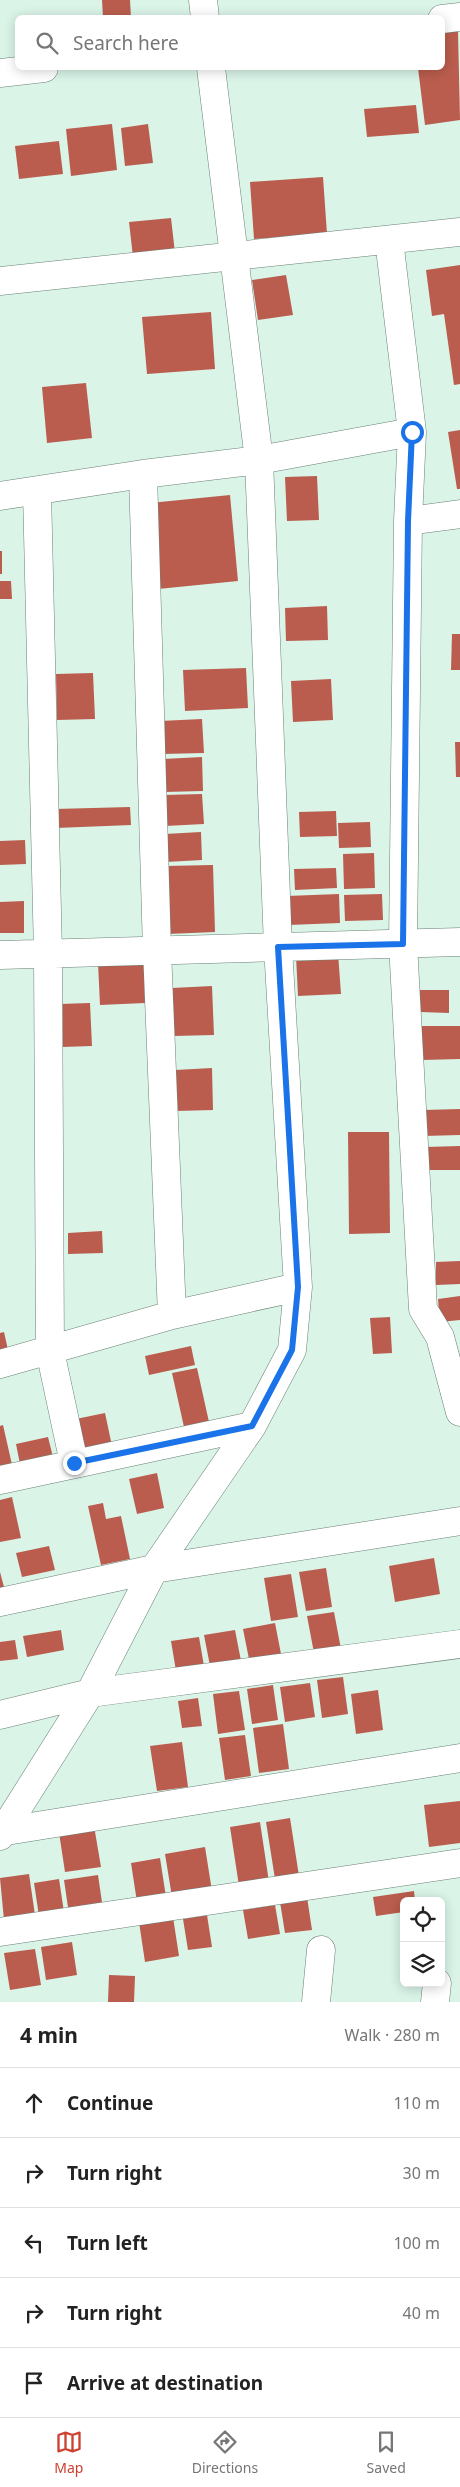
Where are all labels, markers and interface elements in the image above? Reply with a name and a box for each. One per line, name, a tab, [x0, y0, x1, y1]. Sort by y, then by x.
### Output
search box	[15, 15, 445, 70]
icon: search	[33, 29, 61, 57]
text: Search here	[73, 30, 179, 56]
route start	[401, 421, 424, 444]
route end	[63, 1452, 86, 1475]
map controls	[400, 1897, 445, 1987]
button: locate	[400, 1897, 445, 1942]
button: layers	[400, 1942, 445, 1987]
text: 4 min	[20, 2021, 78, 2049]
text: Walk · 280 m	[345, 2024, 440, 2046]
icon: ahead	[20, 2089, 48, 2117]
text: Continue	[67, 2090, 153, 2116]
text: 110 m	[393, 2092, 440, 2114]
icon: right	[20, 2159, 48, 2187]
text: Turn right	[67, 2160, 162, 2186]
text: 30 m	[403, 2162, 440, 2184]
icon: left	[20, 2229, 48, 2257]
text: Turn left	[67, 2230, 148, 2256]
text: 100 m	[393, 2232, 440, 2254]
icon: right	[20, 2299, 48, 2327]
text: Turn right	[67, 2300, 162, 2326]
text: 40 m	[403, 2302, 440, 2324]
icon: arrive	[20, 2369, 48, 2397]
text: Arrive at destination	[67, 2370, 263, 2396]
tab: Map	[54, 2428, 83, 2477]
tab: Directions	[192, 2428, 258, 2477]
tab: Saved	[367, 2428, 406, 2477]

